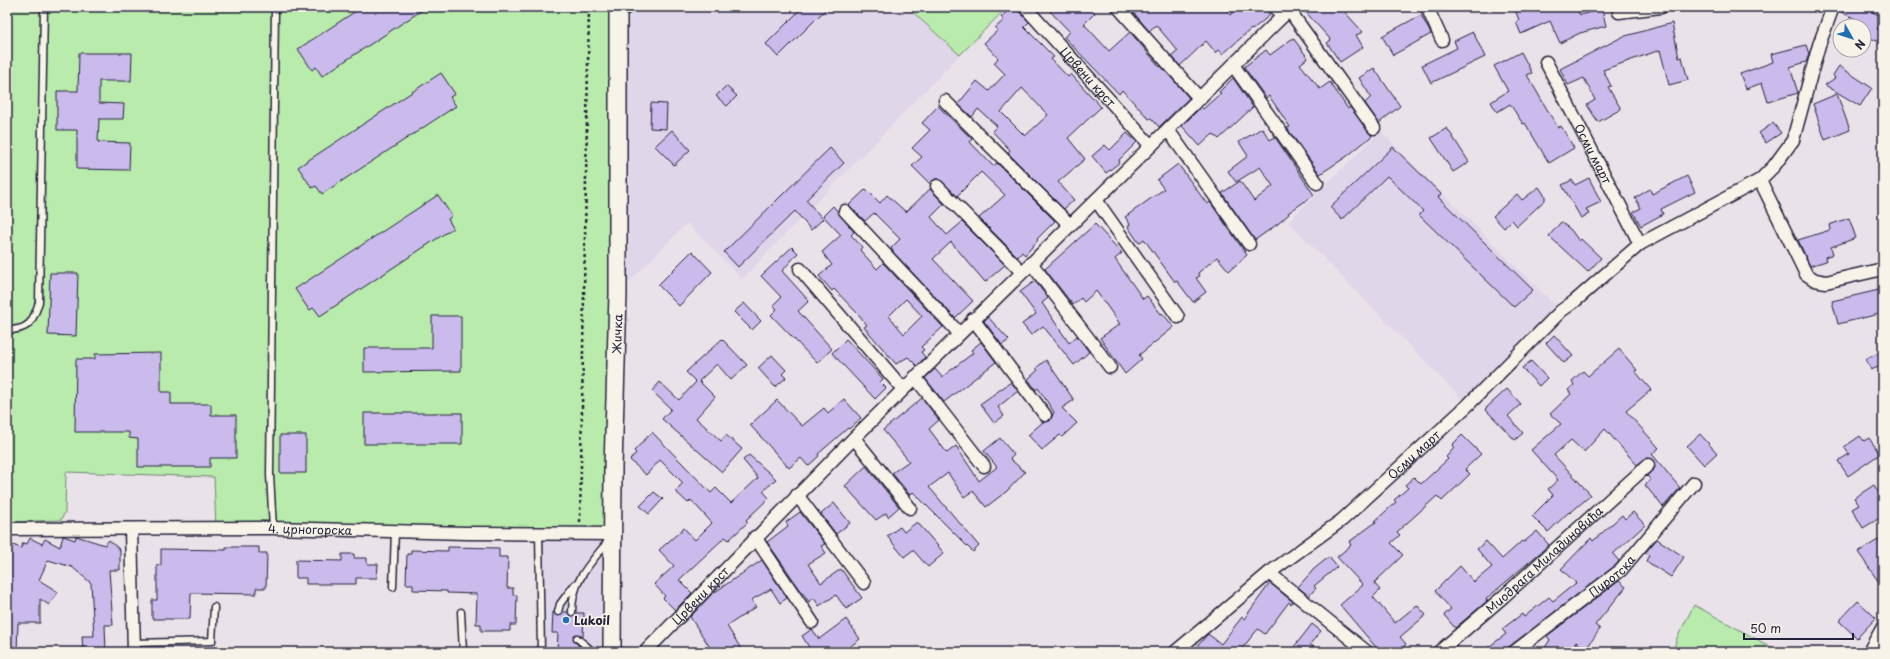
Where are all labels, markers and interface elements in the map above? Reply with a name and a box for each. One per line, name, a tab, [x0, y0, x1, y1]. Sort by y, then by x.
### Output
north arrow	[1832, 18, 1872, 58]
text: N	[1851, 36, 1870, 54]
street label: Црвени крст	[1056, 43, 1120, 111]
street label: Осми март	[1570, 120, 1616, 187]
street label: Жичка	[607, 313, 626, 354]
street label: Осми март	[1383, 426, 1444, 483]
street label: Миодрага Миладиновића	[1481, 501, 1607, 617]
street label: 4. црногорска	[268, 519, 353, 539]
street label: Пиротска	[1585, 550, 1639, 601]
street label: Црвени крст	[668, 562, 733, 629]
place label: Lukoil	[574, 611, 610, 629]
marker: Lukoil	[561, 615, 571, 625]
scale bar	[1744, 615, 1853, 641]
text: 50 m	[1750, 619, 1781, 637]

